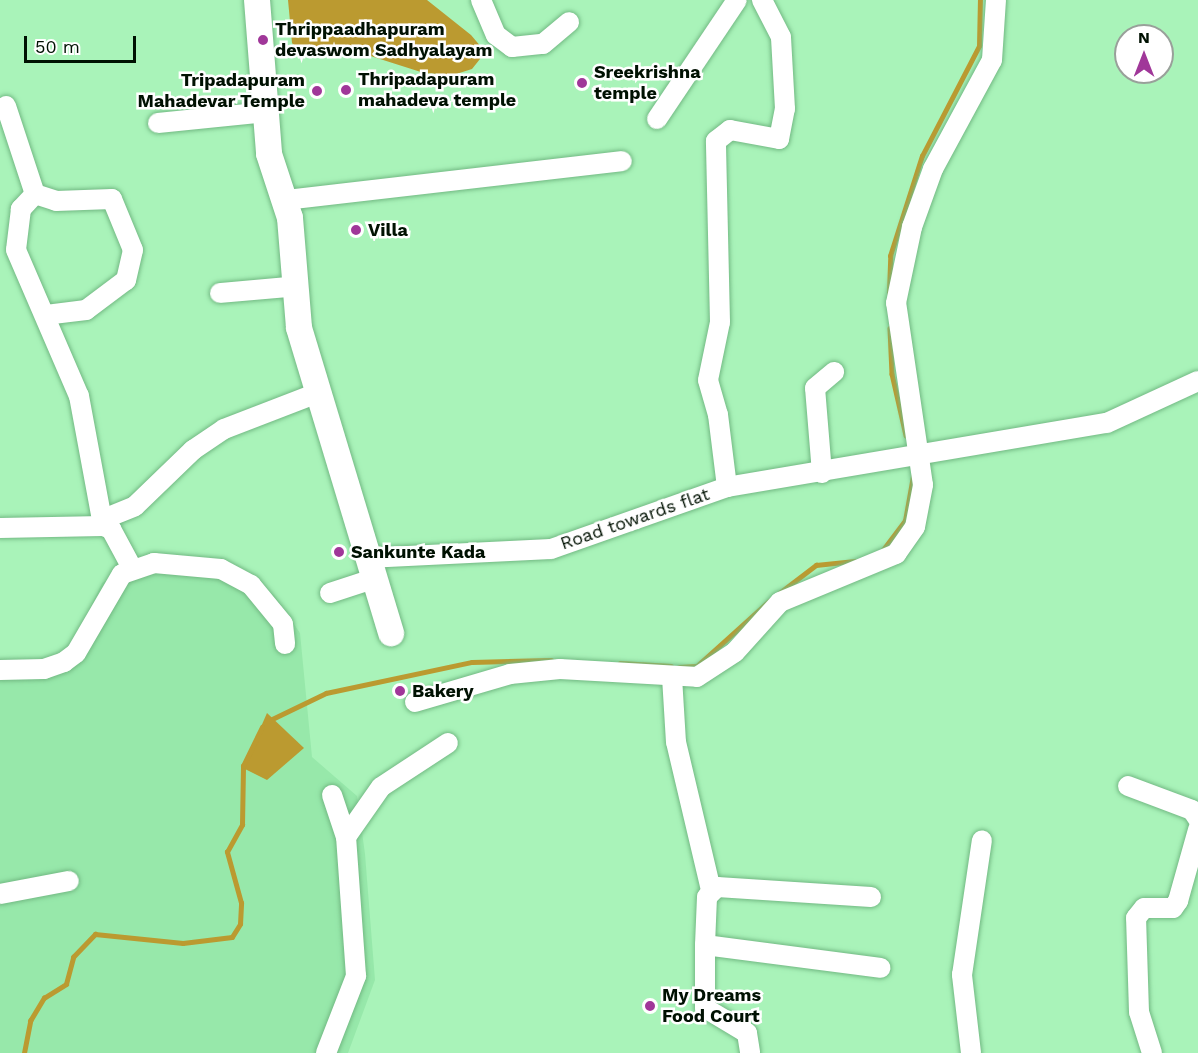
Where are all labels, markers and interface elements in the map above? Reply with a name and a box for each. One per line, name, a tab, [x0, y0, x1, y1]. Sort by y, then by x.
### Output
place label: Thrippaadhapuram devaswom Sadhyalayam	[275, 19, 492, 62]
scale bar	[27, 24, 140, 62]
north arrow	[1114, 24, 1174, 84]
text: N	[1138, 28, 1150, 47]
marker: Thrippaadhapuram devaswom Sadhyalayam	[256, 33, 270, 47]
text: 50 m	[35, 36, 80, 57]
place label: Sreekrishna temple	[594, 62, 701, 104]
place label: Thripadapuram mahadeva temple	[358, 69, 517, 112]
place label: Tripadapuram Mahadevar Temple	[137, 70, 305, 112]
marker: Sreekrishna temple	[575, 76, 589, 90]
marker: Thripadapuram mahadeva temple	[339, 83, 353, 97]
marker: Tripadapuram Mahadevar Temple	[310, 84, 324, 98]
place label: Villa	[368, 219, 408, 241]
marker: Villa	[349, 223, 363, 237]
street label: Road towards flat	[557, 483, 713, 555]
place label: Sankunte Kada	[351, 541, 485, 563]
marker: Sankunte Kada	[332, 545, 346, 559]
place label: Bakery	[412, 680, 474, 702]
marker: Bakery	[393, 684, 407, 698]
place label: My Dreams Food Court	[662, 985, 762, 1028]
marker: My Dreams Food Court	[643, 999, 657, 1013]

